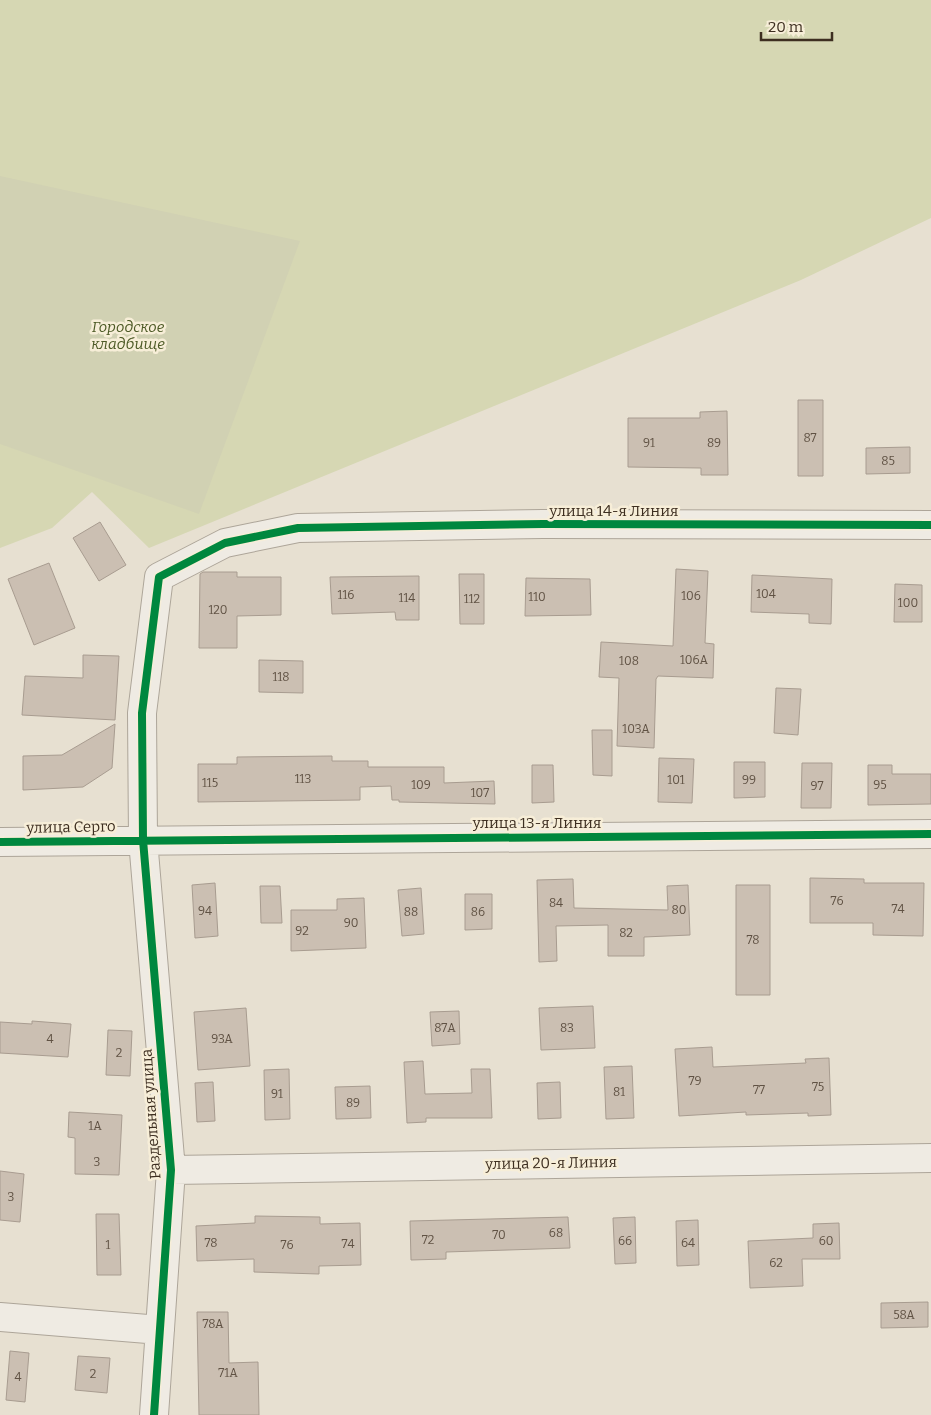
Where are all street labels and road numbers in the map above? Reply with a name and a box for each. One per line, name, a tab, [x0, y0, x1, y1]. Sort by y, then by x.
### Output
street label: улица 14-я Линия	[549, 502, 678, 520]
street label: улица 13-я Линия	[472, 814, 601, 832]
street label: улица Серго	[25, 817, 116, 837]
street label: Раздельная улица	[137, 1048, 165, 1180]
street label: улица 20-я Линия	[484, 1153, 617, 1173]

